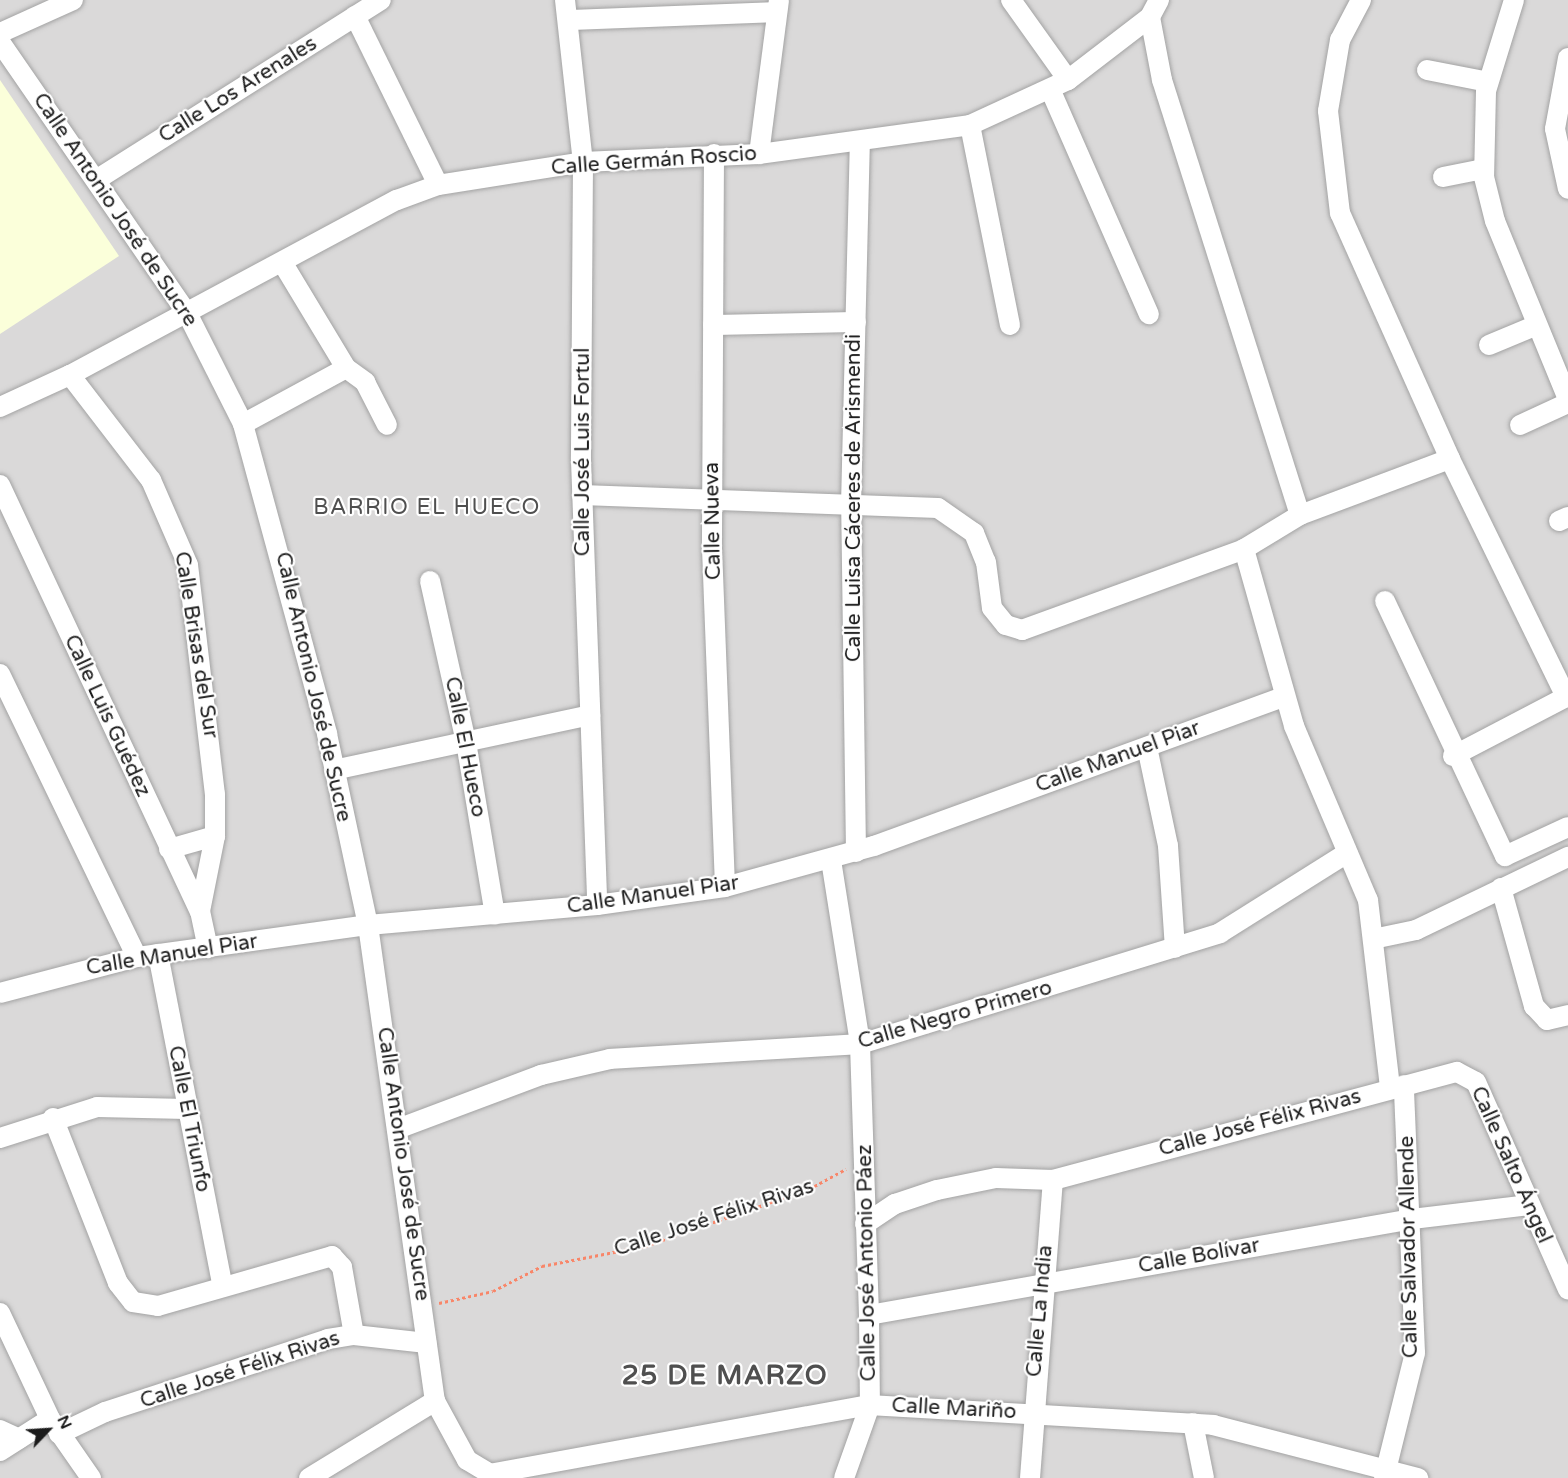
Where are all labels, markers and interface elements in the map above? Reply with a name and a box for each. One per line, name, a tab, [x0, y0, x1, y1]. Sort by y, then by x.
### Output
street label: Calle Los Arenales	[154, 31, 322, 149]
street label: Calle Antonio José de Sucre	[27, 89, 203, 331]
street label: Calle Germán Roscio	[550, 141, 758, 181]
street label: Calle Luisa Cáceres de Arismendi	[841, 334, 867, 662]
street label: Calle José Luis Fortul	[570, 348, 596, 556]
street label: Calle Nueva	[699, 462, 727, 580]
district label: BARRIO EL HUECO	[313, 495, 541, 521]
street label: Calle Brisas del Sur	[169, 550, 223, 740]
street label: Calle Antonio José de Sucre	[270, 550, 356, 824]
street label: Calle Luis Guédez	[58, 631, 156, 801]
street label: Calle El Hueco	[439, 675, 491, 819]
street label: Calle Manuel Piar	[1032, 716, 1204, 798]
street label: Calle Manuel Piar	[565, 870, 741, 920]
street label: Calle Manuel Piar	[84, 929, 260, 981]
street label: Calle Negro Primero	[855, 975, 1055, 1055]
street label: Calle Antonio José de Sucre	[371, 1026, 435, 1302]
street label: Calle El Triunfo	[162, 1044, 216, 1194]
street label: Calle Salto Ángel	[1465, 1083, 1557, 1247]
street label: Calle José Félix Rivas	[1156, 1084, 1364, 1162]
street label: Calle Salvador Allende	[1394, 1136, 1424, 1358]
street label: Calle José Antonio Páez	[852, 1144, 882, 1382]
street label: Calle José Félix Rivas	[611, 1174, 817, 1262]
street label: Calle Bolívar	[1136, 1233, 1262, 1279]
street label: Calle La India	[1022, 1244, 1058, 1378]
street label: Calle José Félix Rivas	[137, 1326, 343, 1414]
district label: 25 DE MARZO	[622, 1360, 828, 1392]
street label: Calle Mariño	[891, 1393, 1017, 1425]
north arrow	[18, 1400, 78, 1460]
text: N	[53, 1412, 76, 1432]

